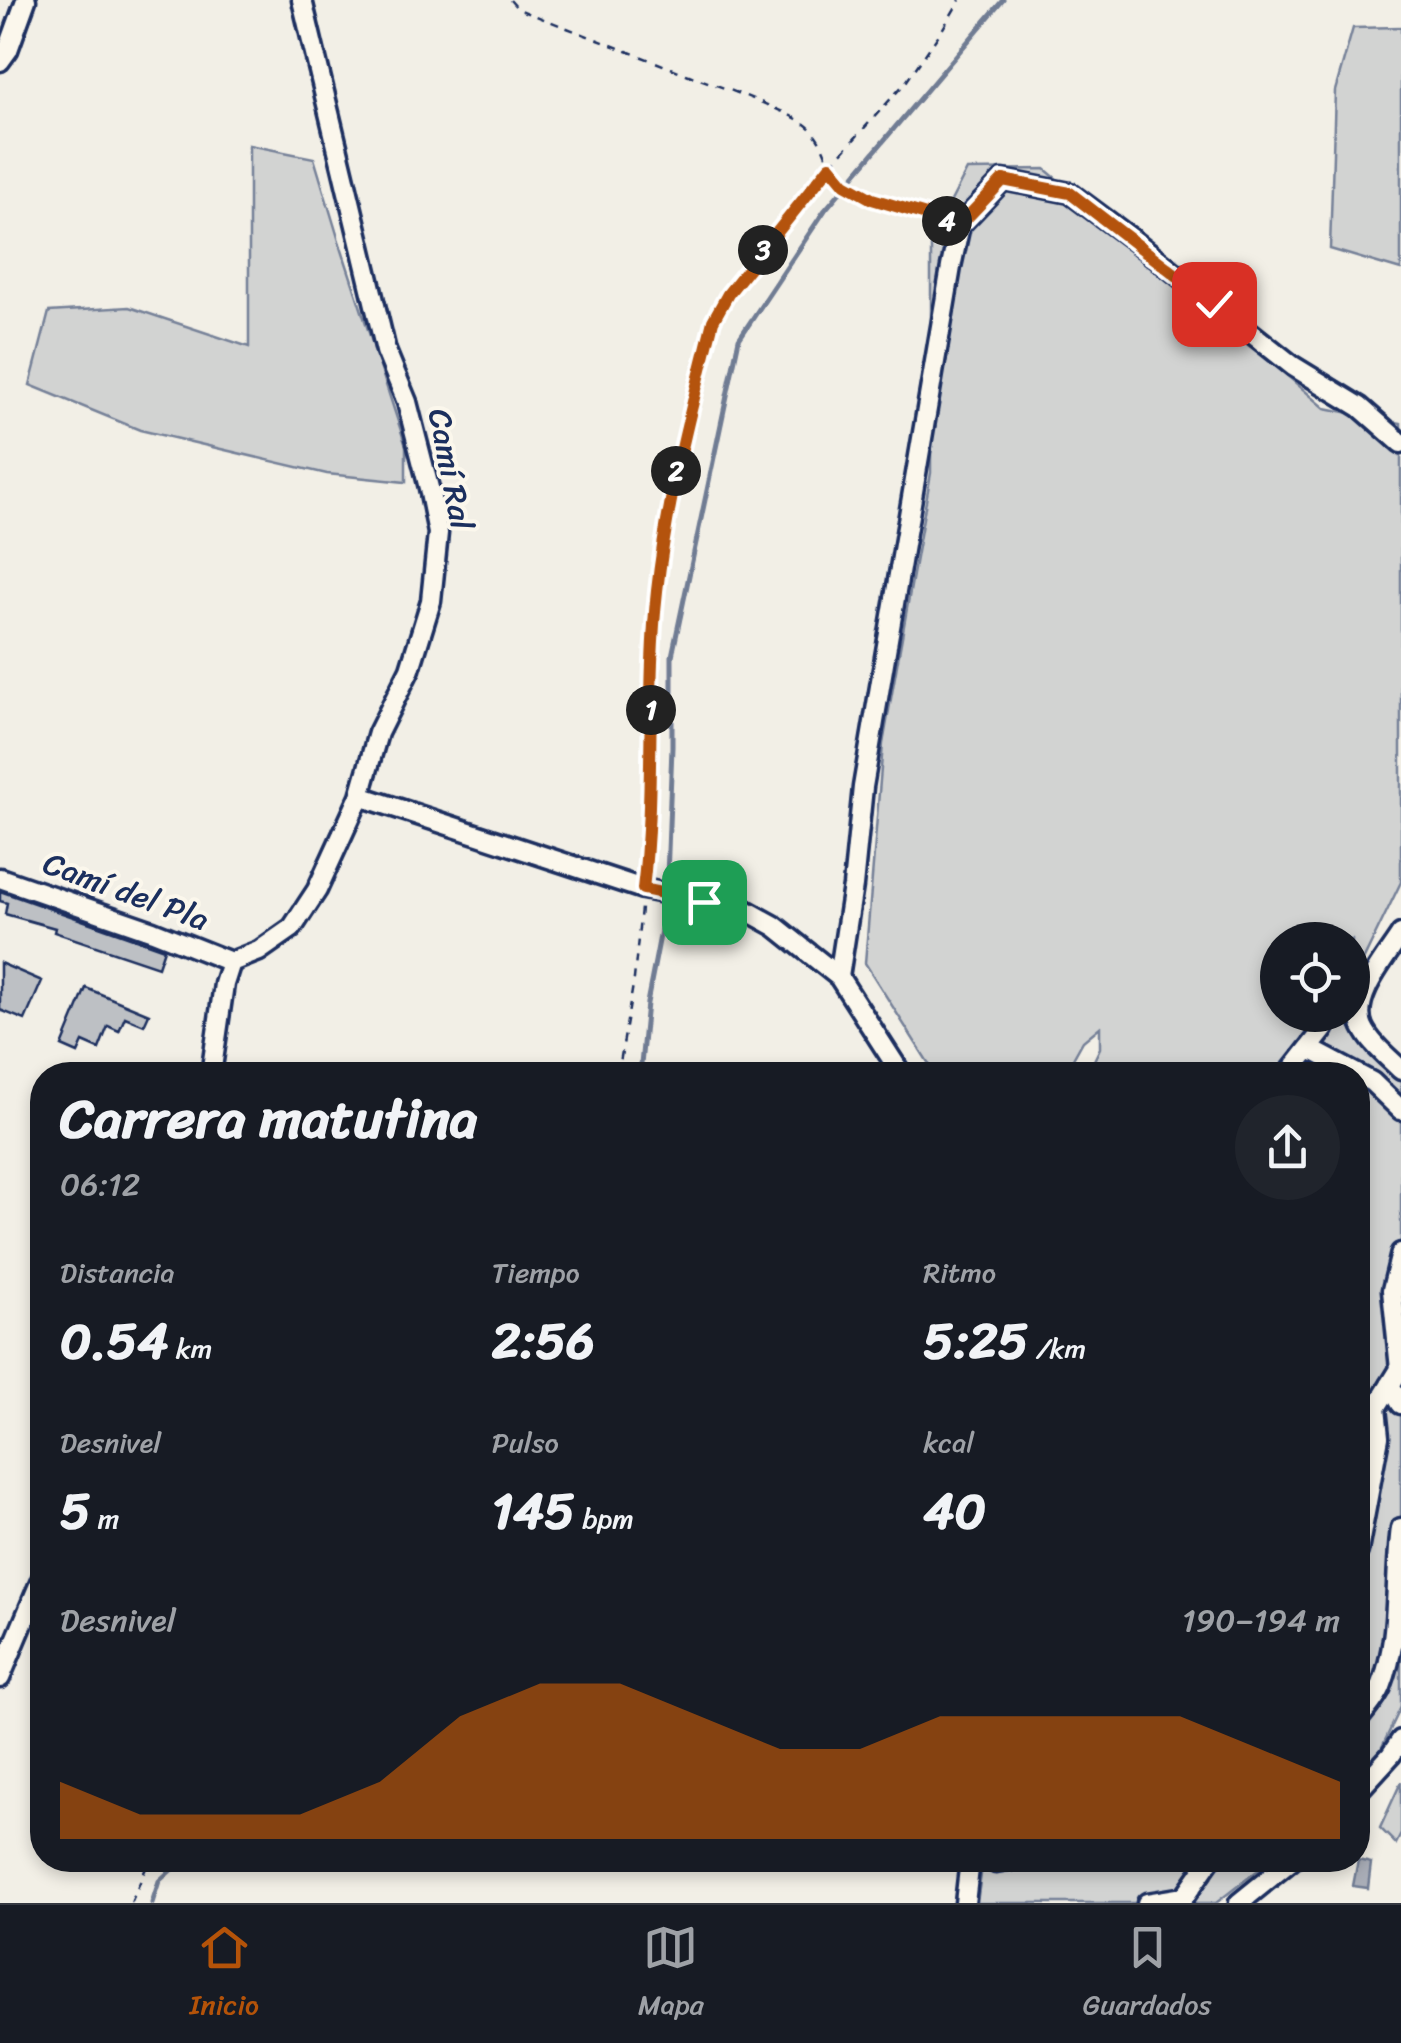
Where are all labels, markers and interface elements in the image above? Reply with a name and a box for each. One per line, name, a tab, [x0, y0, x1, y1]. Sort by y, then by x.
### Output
pin: 4	[922, 196, 972, 246]
text: 4	[938, 196, 956, 245]
pin: 3	[738, 225, 788, 275]
text: 3	[755, 225, 771, 274]
pin	[1172, 262, 1257, 347]
icon: check	[1187, 277, 1242, 332]
street label: Camí Ral	[411, 404, 490, 535]
pin: 2	[651, 446, 701, 496]
text: 2	[668, 446, 684, 495]
pin: 1	[626, 685, 676, 735]
text: 1	[645, 685, 657, 734]
street label: Camí del Pla	[35, 835, 217, 948]
pin	[662, 860, 747, 945]
icon: arrive	[677, 875, 732, 930]
map controls	[1260, 922, 1370, 1032]
button: locate	[1260, 922, 1370, 1032]
text: Carrera matutina	[60, 1070, 478, 1167]
button: share	[1235, 1095, 1340, 1200]
text: 06:12	[60, 1156, 140, 1213]
text: Distancia	[60, 1248, 175, 1297]
text: Tiempo	[492, 1248, 580, 1297]
text: Ritmo	[923, 1248, 996, 1297]
text: 0.54	[60, 1297, 169, 1386]
text: 2:56	[492, 1297, 595, 1386]
text: 5:25	[923, 1297, 1028, 1386]
text: km	[169, 1324, 212, 1373]
text: /km	[1028, 1324, 1086, 1373]
text: Desnivel	[60, 1418, 161, 1467]
text: Pulso	[492, 1418, 559, 1467]
text: kcal	[923, 1418, 974, 1467]
text: 5	[60, 1467, 91, 1556]
text: 145	[492, 1467, 575, 1556]
text: 40	[923, 1467, 986, 1556]
text: m	[91, 1494, 119, 1543]
text: bpm	[575, 1494, 634, 1543]
text: Desnivel	[60, 1592, 176, 1649]
text: 190–194 m	[1182, 1592, 1340, 1649]
tab: Inicio	[190, 1920, 259, 2029]
tab: Mapa	[638, 1920, 704, 2029]
tab: Guardados	[1083, 1920, 1211, 2029]

